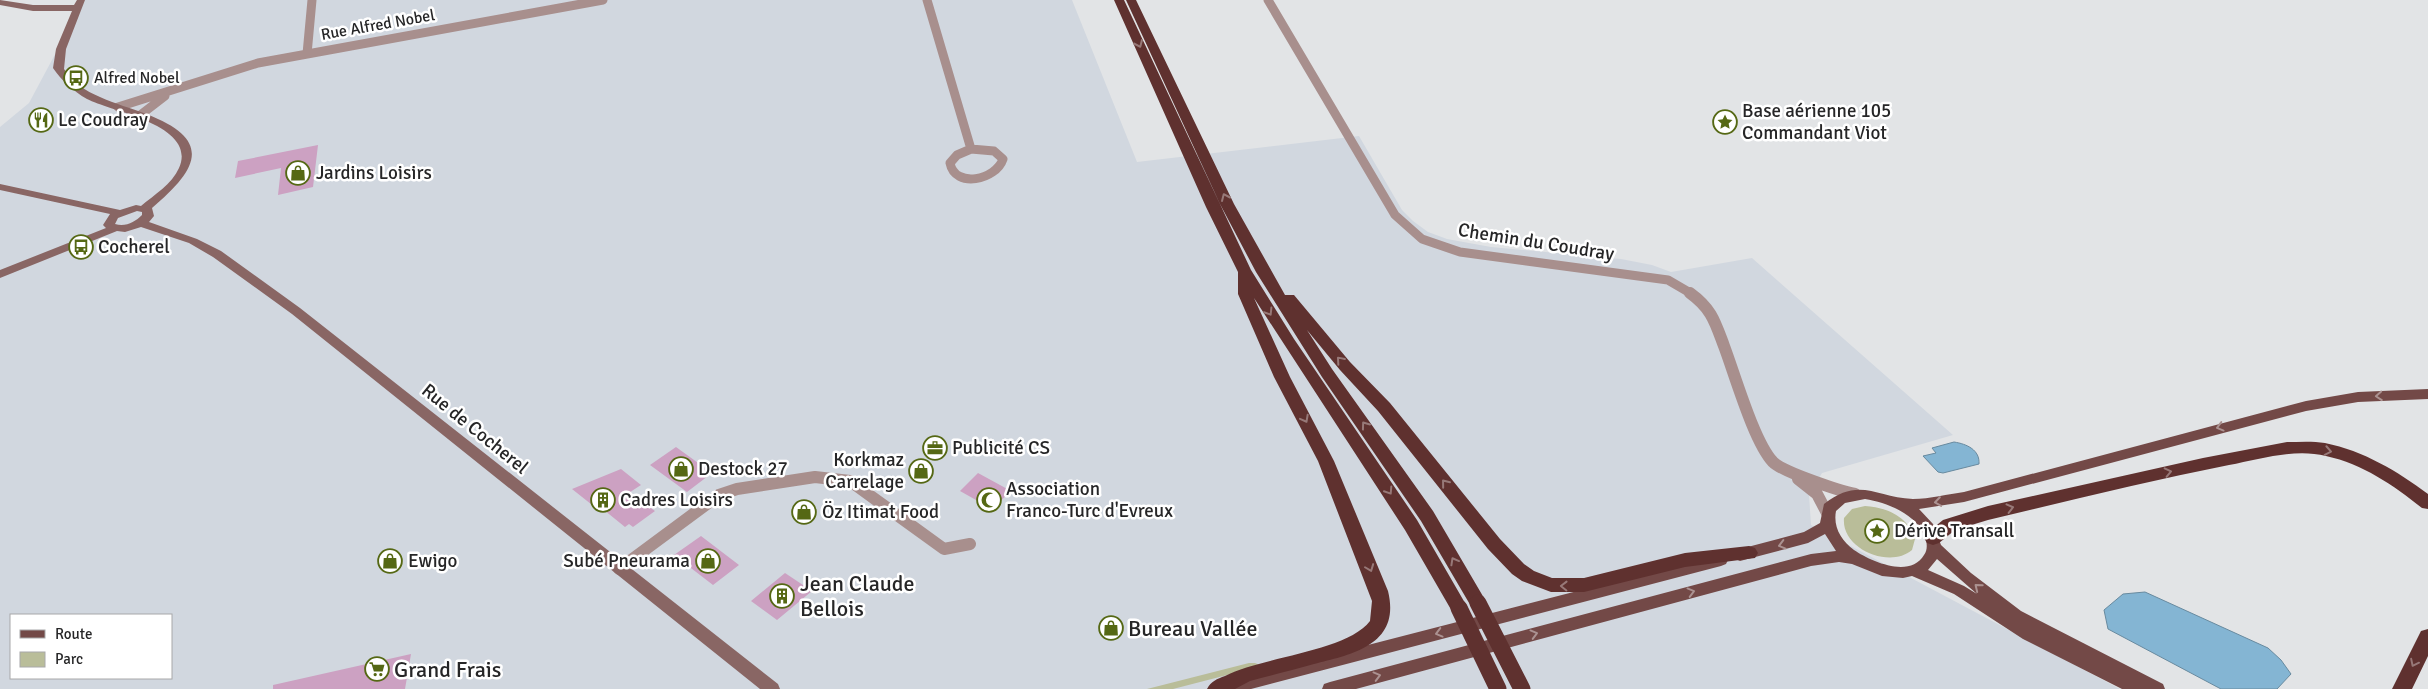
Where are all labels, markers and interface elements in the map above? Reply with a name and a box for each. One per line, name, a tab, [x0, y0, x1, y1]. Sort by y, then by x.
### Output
street label: Rue Alfred Nobel	[319, 5, 437, 45]
one-way arrow	[1132, 39, 1143, 48]
bus stop icon: Alfred Nobel	[63, 65, 89, 91]
place label: Alfred Nobel	[94, 68, 180, 88]
place label: Base aérienne 105 Commandant Viot	[1742, 99, 1891, 145]
restaurant icon: Le Coudray	[28, 107, 54, 133]
place label: Le Coudray	[58, 108, 148, 132]
place icon: Base aérienne 105 Commandant Viot	[1712, 109, 1738, 135]
shop icon: Jardins Loisirs	[285, 160, 311, 186]
place label: Jardins Loisirs	[316, 161, 432, 185]
one-way arrow	[1220, 193, 1231, 202]
street label: Chemin du Coudray	[1456, 218, 1616, 266]
bus stop icon: Cocherel	[68, 234, 94, 260]
place label: Cocherel	[98, 235, 170, 259]
one-way arrow	[1263, 307, 1272, 316]
one-way arrow	[1337, 357, 1345, 366]
street label: Rue de Cocherel	[417, 379, 533, 479]
one-way arrow	[2375, 390, 2383, 401]
one-way arrow	[1299, 414, 1309, 423]
one-way arrow	[1362, 421, 1371, 431]
one-way arrow	[2217, 422, 2225, 432]
office icon: Publicité CS	[922, 435, 948, 461]
place label: Publicité CS	[952, 436, 1050, 460]
one-way arrow	[2324, 445, 2332, 455]
place label: Korkmaz Carrelage	[825, 448, 904, 494]
shop icon: Destock 27	[668, 456, 694, 482]
place label: Destock 27	[698, 457, 788, 481]
shop icon: Korkmaz Carrelage	[908, 458, 934, 484]
one-way arrow	[2164, 467, 2173, 478]
place label: Association Franco-Turc d'Evreux	[1006, 477, 1173, 523]
one-way arrow	[1443, 480, 1451, 489]
one-way arrow	[1383, 485, 1392, 495]
building icon: Cadres Loisirs	[590, 487, 616, 513]
mosque icon: Association Franco-Turc d'Evreux	[976, 487, 1002, 513]
place label: Cadres Loisirs	[620, 488, 733, 512]
one-way arrow	[1933, 496, 1941, 507]
shop icon: Öz Itimat Food	[791, 499, 817, 525]
place label: Öz Itimat Food	[822, 500, 939, 524]
one-way arrow	[2005, 503, 2014, 514]
place icon: Dérive Transall	[1864, 518, 1890, 544]
place label: Dérive Transall	[1894, 519, 2014, 543]
one-way arrow	[1779, 539, 1787, 549]
shop icon: Ewigo	[377, 548, 403, 574]
shop icon: Subé Pneurama	[695, 548, 721, 574]
place label: Ewigo	[408, 549, 458, 573]
place label: Subé Pneurama	[563, 549, 690, 573]
one-way arrow	[1450, 557, 1460, 566]
one-way arrow	[1364, 563, 1375, 572]
place label: Jean Claude Bellois	[800, 570, 915, 622]
one-way arrow	[1559, 581, 1567, 591]
building icon: Jean Claude Bellois	[769, 583, 795, 609]
one-way arrow	[1975, 583, 1984, 592]
one-way arrow	[1686, 588, 1694, 598]
legend	[10, 614, 172, 679]
shop icon: Bureau Vallée	[1098, 615, 1124, 641]
place label: Bureau Vallée	[1128, 615, 1257, 642]
text: Route	[55, 625, 92, 643]
one-way arrow	[1435, 628, 1443, 638]
one-way arrow	[1529, 630, 1537, 640]
text: Parc	[55, 650, 83, 668]
supermarket icon: Grand Frais	[364, 656, 390, 682]
place label: Grand Frais	[394, 656, 501, 683]
one-way arrow	[2410, 658, 2421, 667]
one-way arrow	[1372, 672, 1380, 682]

